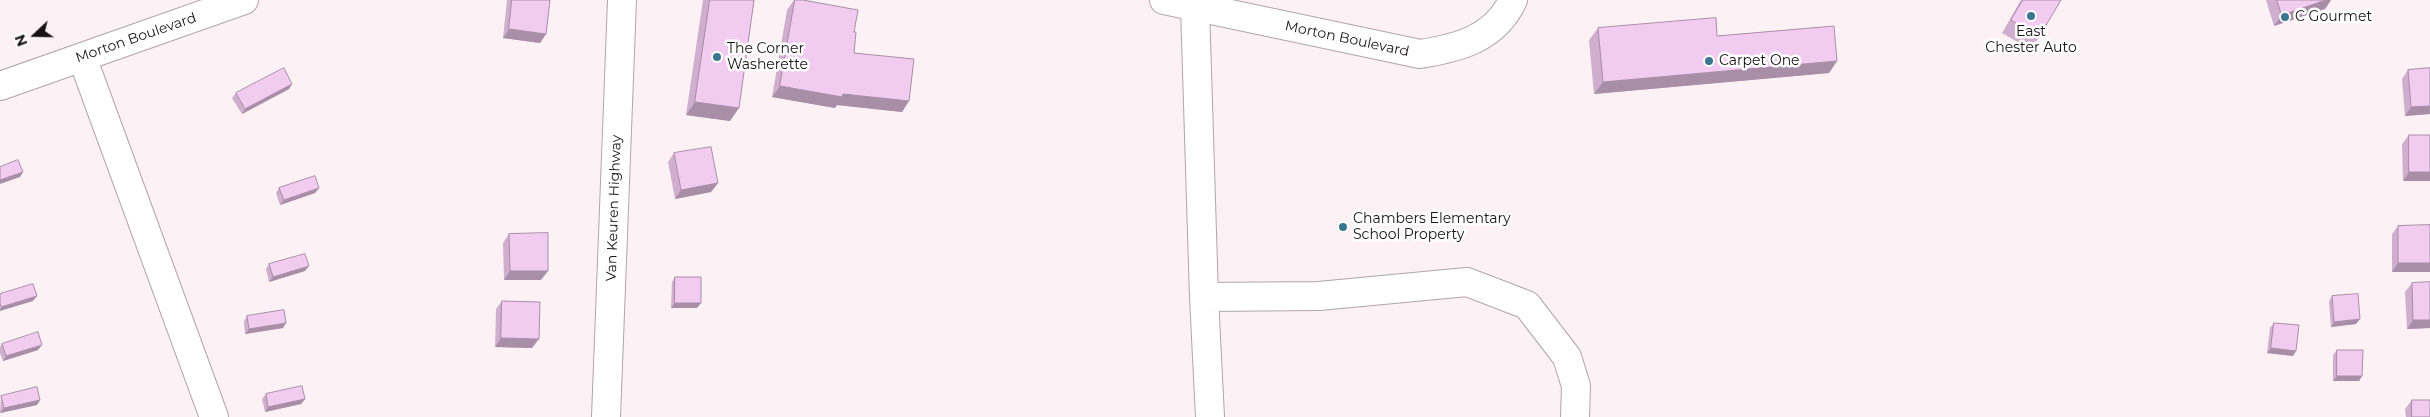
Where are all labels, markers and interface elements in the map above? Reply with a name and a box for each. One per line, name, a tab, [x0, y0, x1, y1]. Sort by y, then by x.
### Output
street label: Morton Boulevard	[73, 9, 199, 67]
place label: C Gourmet	[2295, 9, 2372, 25]
north arrow	[10, 10, 60, 60]
marker: East Chester Auto	[2025, 10, 2037, 22]
marker: C Gourmet	[2279, 11, 2291, 23]
street label: Morton Boulevard	[1283, 18, 1411, 60]
place label: East Chester Auto	[1985, 24, 2077, 56]
text: N	[11, 32, 31, 49]
place label: The Corner Washerette	[727, 41, 808, 74]
marker: The Corner Washerette	[711, 51, 723, 63]
place label: Carpet One	[1719, 53, 1800, 69]
marker: Carpet One	[1703, 55, 1715, 67]
street label: Van Keuren Highway	[603, 134, 625, 282]
place label: Chambers Elementary School Property	[1353, 211, 1511, 243]
marker: Chambers Elementary School Property	[1337, 221, 1349, 233]

